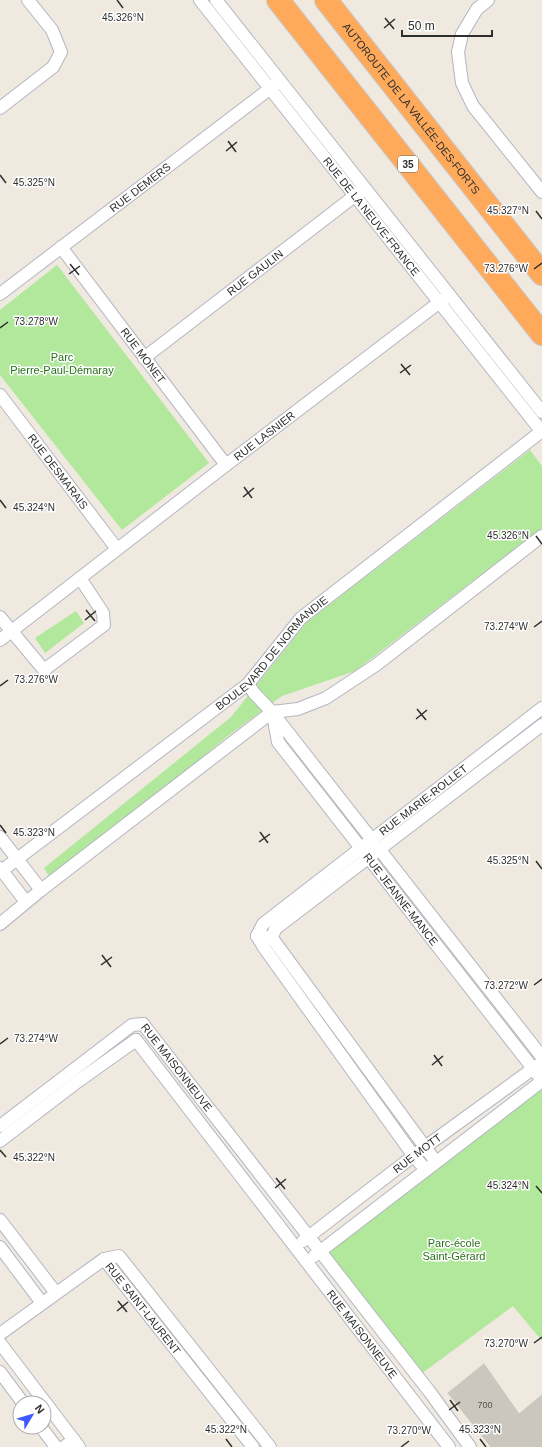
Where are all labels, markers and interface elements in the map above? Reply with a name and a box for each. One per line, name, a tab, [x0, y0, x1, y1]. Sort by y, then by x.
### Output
text: 45.326°N	[102, 12, 144, 23]
scale bar	[402, 12, 492, 38]
text: 50 m	[408, 19, 435, 33]
street label: AUTOROUTE DE LA VALLÉE-DES-FORTS	[340, 21, 482, 196]
street label: RUE DE LA NEUVE-FRANCE	[321, 155, 422, 278]
road number: 35	[398, 156, 418, 172]
street label: RUE DEMERS	[107, 160, 173, 214]
text: 45.325°N	[13, 177, 55, 188]
text: 45.327°N	[487, 205, 529, 216]
street label: RUE GAULIN	[225, 247, 285, 298]
text: 73.276°W	[484, 263, 529, 274]
text: 73.278°W	[14, 316, 59, 327]
street label: RUE MONET	[118, 325, 168, 386]
park label: Parc Pierre-Paul-Démaray	[10, 351, 114, 376]
street label: RUE LASNIER	[231, 409, 297, 463]
street label: RUE DESMARAIS	[26, 432, 90, 511]
text: 45.324°N	[13, 502, 55, 513]
text: 45.326°N	[487, 530, 529, 541]
street label: BOULEVARD DE NORMANDIE	[213, 594, 330, 712]
text: 73.274°W	[484, 621, 529, 632]
text: 73.276°W	[14, 674, 59, 685]
street label: RUE MARIE-ROLLET	[377, 762, 470, 838]
text: 45.323°N	[13, 827, 55, 838]
street label: RUE JEANNE-MANCE	[361, 851, 440, 948]
text: 45.325°N	[487, 855, 529, 866]
text: 73.272°W	[484, 980, 529, 991]
street label: RUE MAISONNEUVE	[139, 1021, 215, 1114]
text: 73.274°W	[14, 1033, 59, 1044]
street label: RUE MOTT	[391, 1131, 444, 1175]
text: 45.322°N	[13, 1152, 55, 1163]
text: 45.324°N	[487, 1180, 529, 1191]
park label: Parc-école Saint-Gérard	[423, 1237, 485, 1262]
street label: RUE SAINT-LAURENT	[103, 1260, 183, 1357]
street label: RUE MAISONNEUVE	[325, 1288, 400, 1380]
text: 73.270°W	[484, 1338, 529, 1349]
north arrow	[12, 1395, 52, 1435]
house number: 700	[477, 1400, 493, 1410]
text: N	[33, 1402, 47, 1416]
text: 45.322°N	[205, 1424, 247, 1435]
text: 45.323°N	[459, 1424, 501, 1435]
text: 73.270°W	[387, 1425, 432, 1436]

